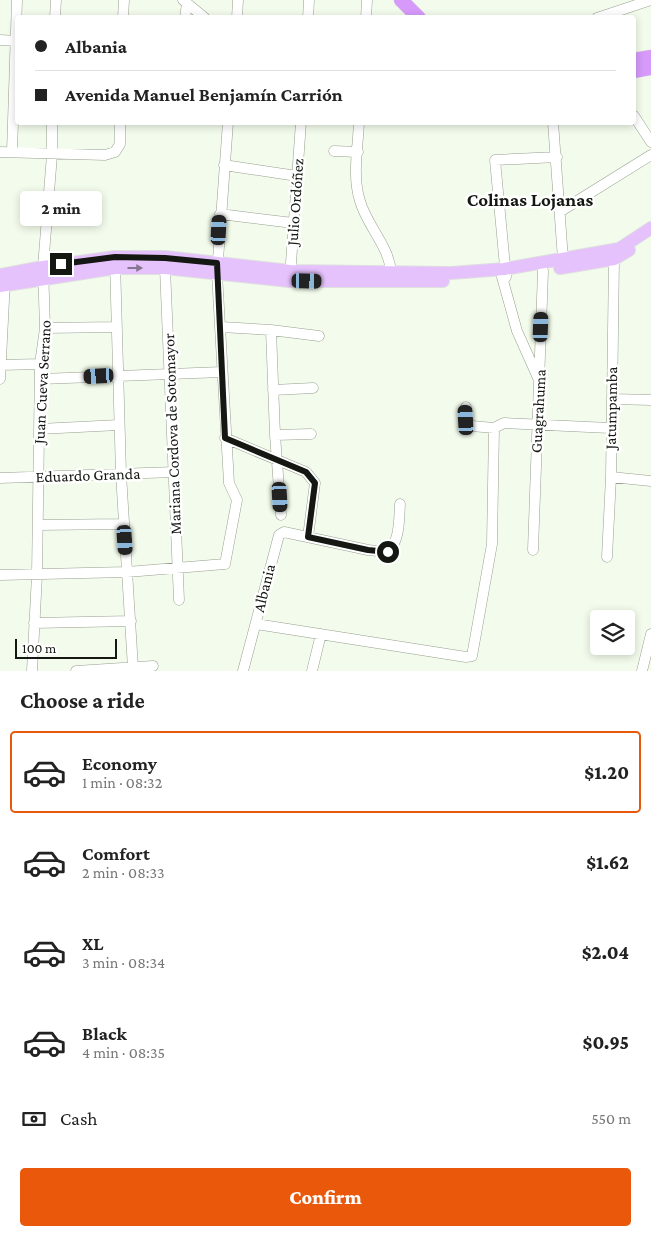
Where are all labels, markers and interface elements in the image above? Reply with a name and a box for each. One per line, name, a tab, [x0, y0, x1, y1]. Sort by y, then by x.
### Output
text: Albania	[65, 36, 127, 57]
text: Avenida Manuel Benjamín Carrión	[65, 84, 343, 105]
street label: Julio Ordóñez	[283, 158, 308, 248]
district label: Colinas Lojanas	[467, 189, 594, 211]
callout: 2 min	[20, 192, 102, 226]
text: 2 min	[41, 200, 81, 217]
car	[210, 215, 227, 245]
route end	[50, 253, 72, 275]
one-way arrow	[127, 264, 143, 272]
car	[291, 273, 322, 289]
car	[532, 312, 549, 342]
street label: Juan Cueva Serrano	[30, 319, 55, 447]
street label: Mariana Cordova de Sotomayor	[160, 333, 185, 535]
street label: Jatumpamba	[602, 366, 621, 452]
car	[83, 368, 114, 384]
street label: Guagrahuma	[527, 368, 550, 453]
car	[457, 405, 474, 435]
street label: Eduardo Granda	[35, 465, 141, 485]
car	[271, 482, 288, 512]
car	[116, 525, 133, 555]
route start	[377, 541, 399, 563]
street label: Albania	[250, 562, 278, 614]
map controls	[590, 610, 635, 655]
button: layers	[590, 610, 635, 655]
scale bar	[15, 636, 118, 659]
text: 100 m	[22, 640, 56, 656]
text: Choose a ride	[20, 688, 145, 713]
icon: car	[22, 750, 67, 795]
text: Economy	[82, 753, 157, 774]
text: $1.20	[584, 762, 629, 783]
text: 1 min · 08:32	[82, 774, 162, 791]
icon: car	[22, 840, 67, 885]
text: Comfort	[82, 843, 150, 864]
text: $1.62	[586, 852, 629, 873]
text: 2 min · 08:33	[82, 864, 165, 881]
icon: car	[22, 930, 67, 975]
text: XL	[82, 933, 104, 954]
text: $2.04	[582, 942, 629, 963]
text: 3 min · 08:34	[82, 954, 165, 971]
icon: car	[22, 1020, 67, 1065]
text: Black	[82, 1023, 127, 1044]
text: $0.95	[583, 1032, 629, 1053]
text: 4 min · 08:35	[82, 1044, 165, 1061]
icon: cash	[20, 1105, 48, 1133]
text: Cash	[60, 1108, 98, 1129]
text: 550 m	[591, 1110, 631, 1127]
button: Confirm	[20, 1168, 631, 1226]

